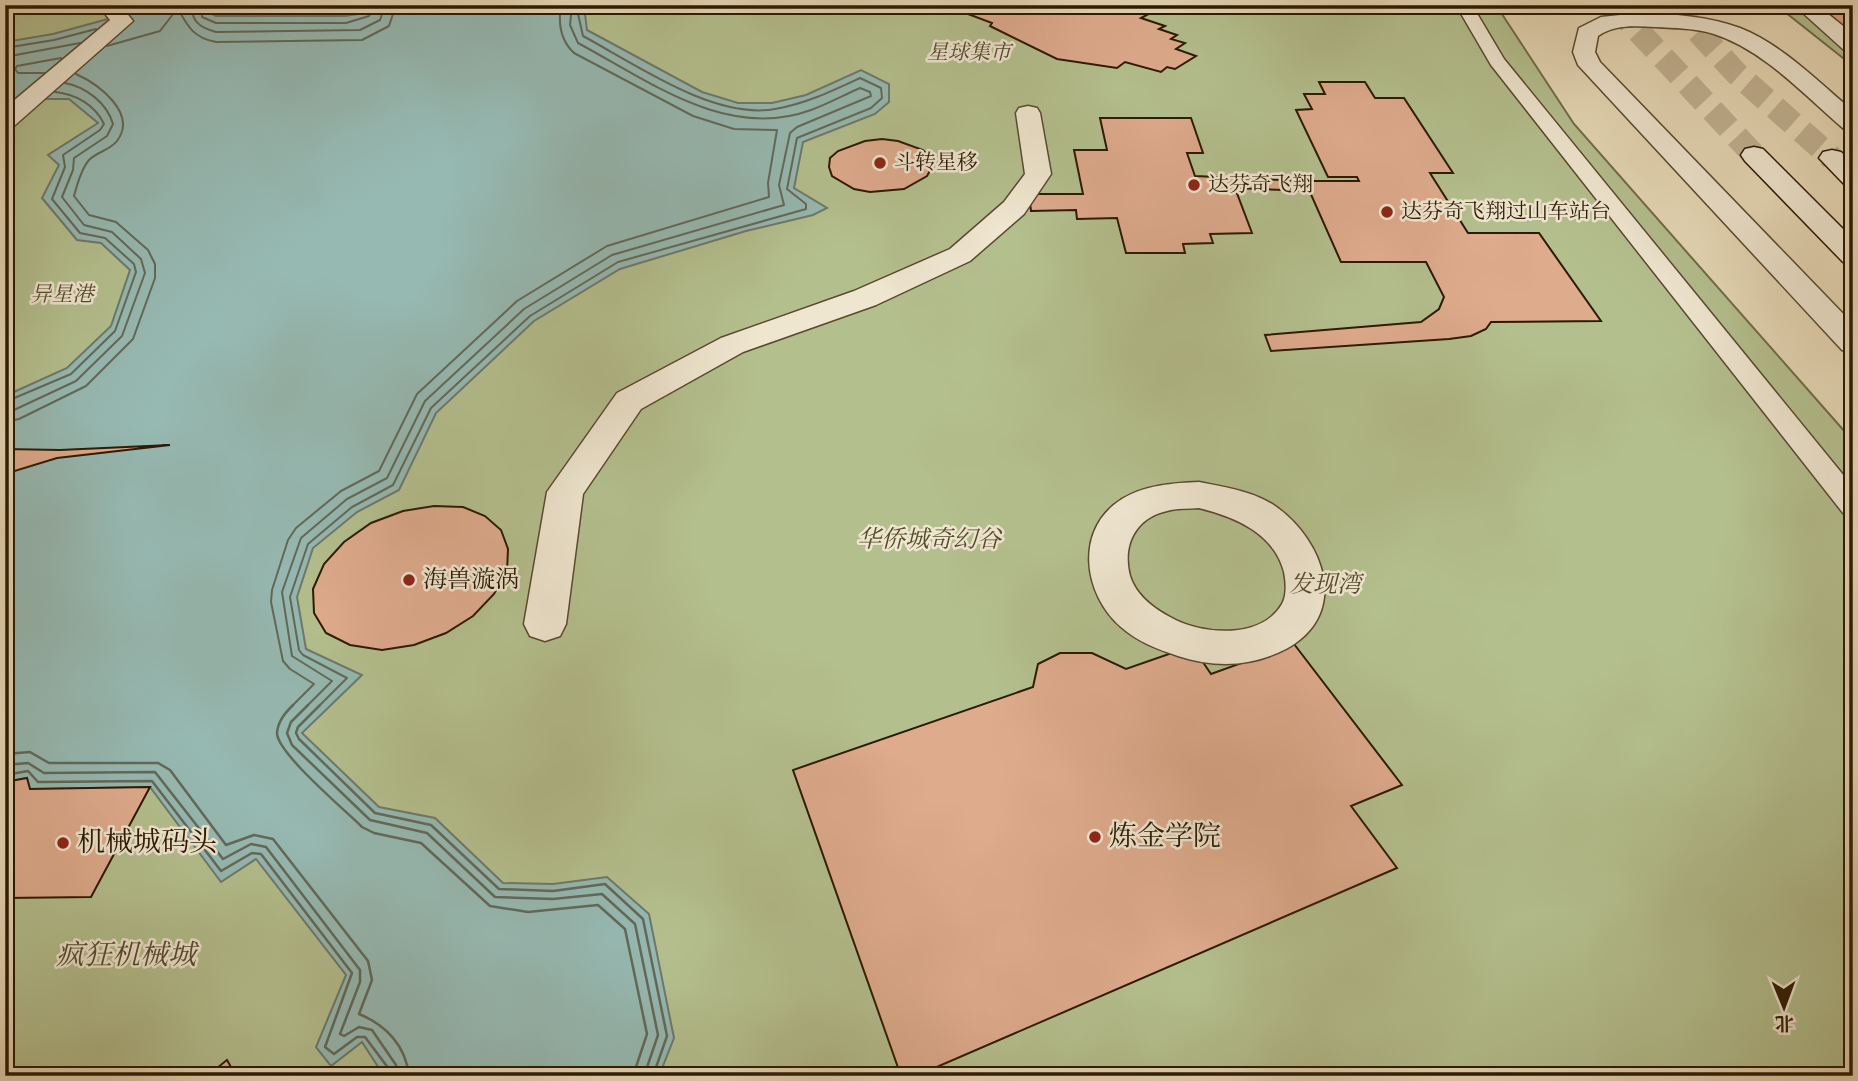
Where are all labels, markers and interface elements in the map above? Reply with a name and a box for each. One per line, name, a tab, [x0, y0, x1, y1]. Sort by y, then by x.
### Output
park label: 星球集市	[927, 40, 1014, 67]
place label: 斗转星移	[894, 150, 978, 177]
marker: 斗转星移	[872, 155, 888, 171]
place label: 达芬奇飞翔	[1208, 172, 1313, 199]
marker: 达芬奇飞翔	[1186, 177, 1202, 193]
place label: 达芬奇飞翔过山车站台	[1401, 199, 1611, 226]
marker: 达芬奇飞翔过山车站台	[1379, 204, 1395, 220]
park label: 异星港	[31, 282, 96, 309]
park label: 华侨城奇幻谷	[857, 525, 1003, 556]
place label: 海兽漩涡	[423, 565, 519, 596]
park label: 发现湾	[1289, 570, 1365, 601]
marker: 海兽漩涡	[401, 572, 417, 588]
place label: 炼金学院	[1109, 820, 1221, 855]
place label: 机械城码头	[77, 826, 217, 861]
marker: 炼金学院	[1087, 829, 1103, 845]
marker: 机械城码头	[55, 835, 71, 851]
park label: 疯狂机械城	[56, 939, 200, 974]
north arrow	[1750, 972, 1820, 1042]
text: 北	[1775, 1010, 1794, 1034]

